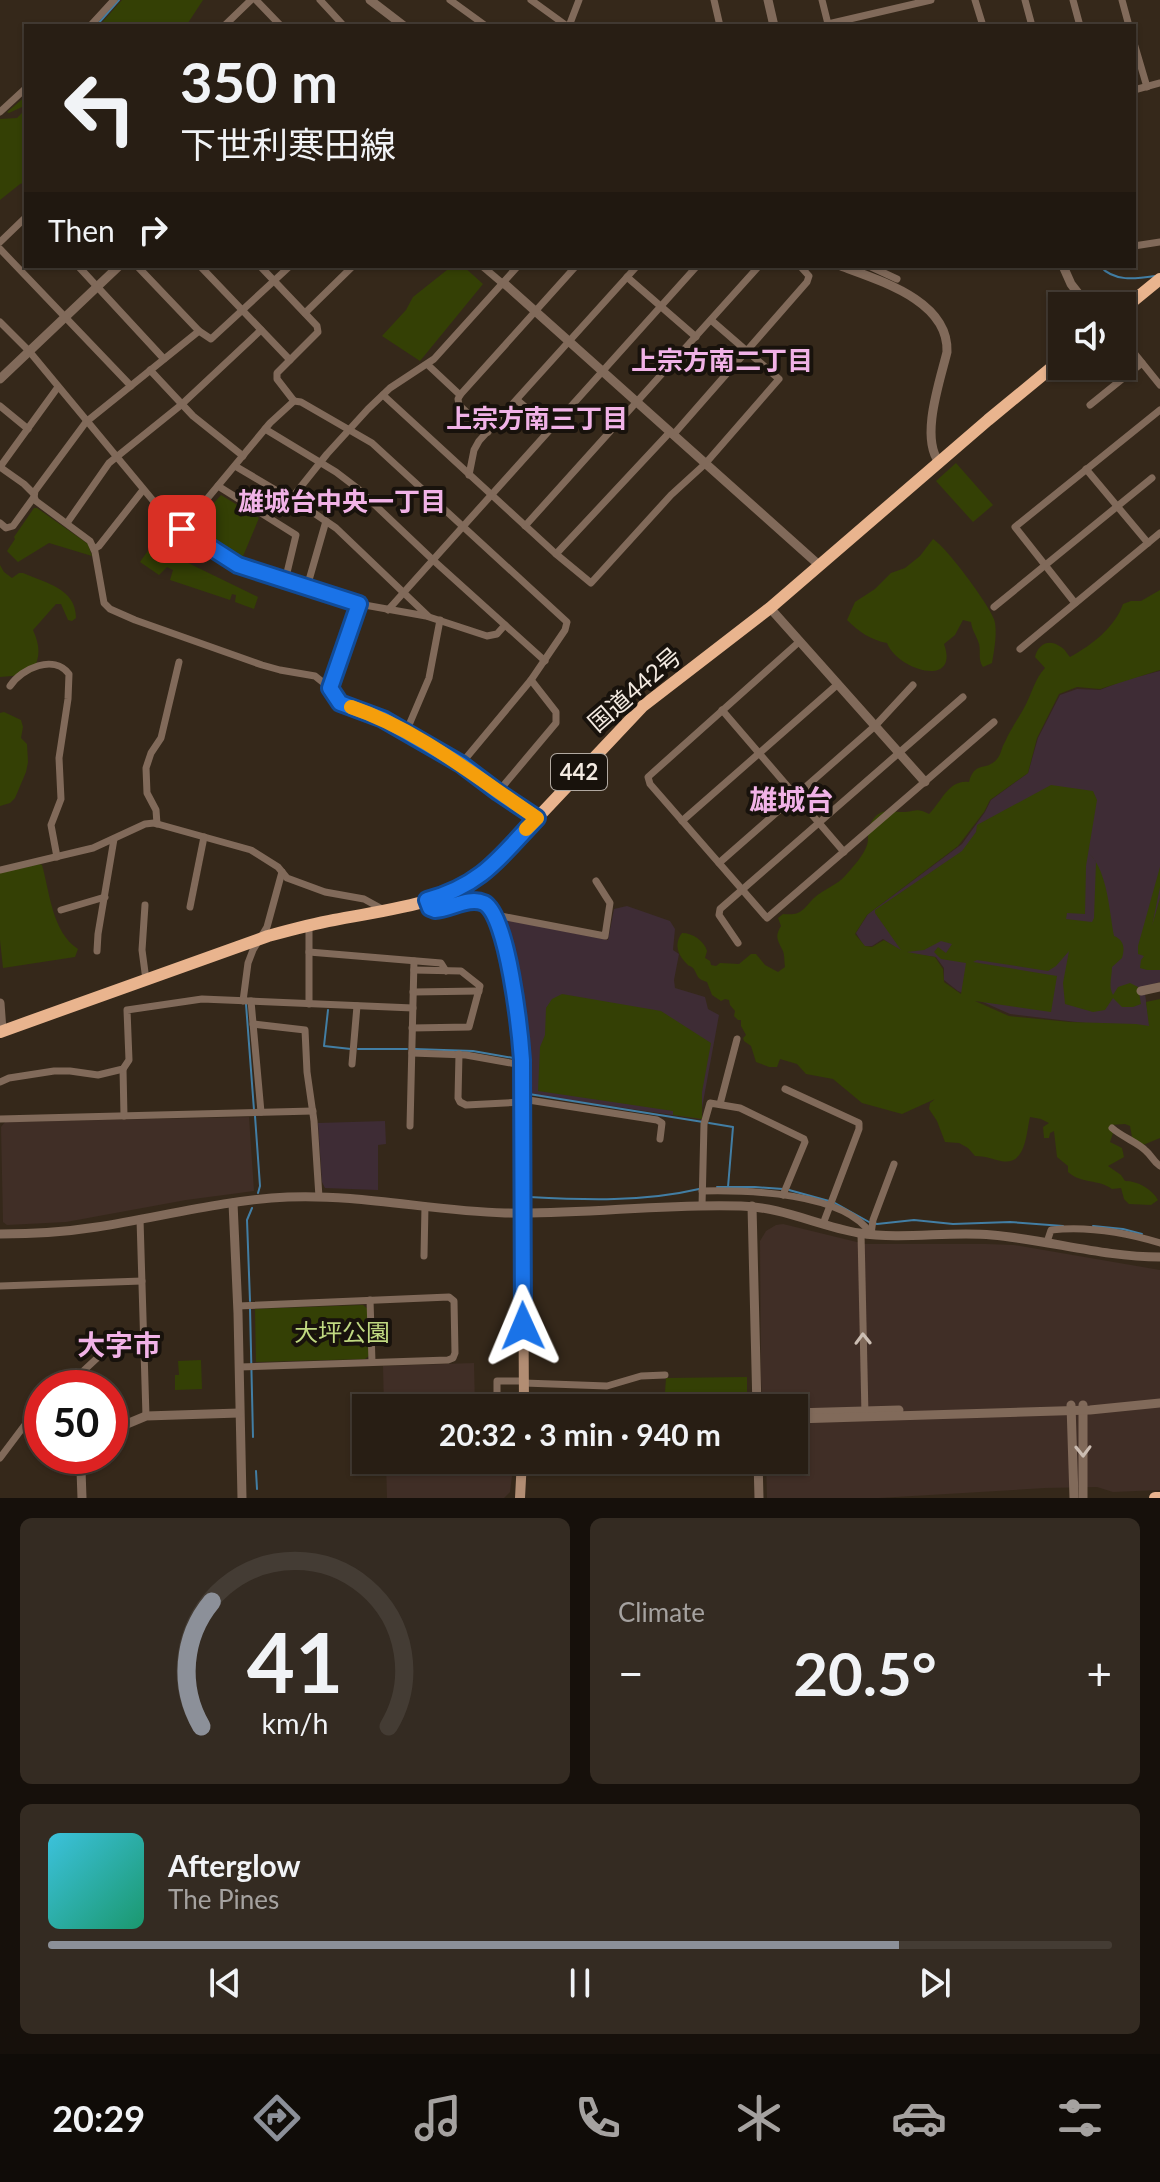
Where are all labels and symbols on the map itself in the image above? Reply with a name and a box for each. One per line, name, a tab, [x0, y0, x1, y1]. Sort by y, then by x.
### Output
district label: 上宗方南二丁目	[631, 344, 813, 376]
district label: 上宗方南三丁目	[446, 402, 628, 434]
district label: 雄城台中央一丁目	[238, 485, 446, 517]
pin	[148, 495, 216, 563]
street label: 国道442号	[582, 641, 686, 737]
road number: 442	[551, 754, 607, 790]
district label: 雄城台	[749, 782, 833, 816]
position arrow	[481, 1284, 565, 1368]
park label: 大坪公園	[294, 1317, 390, 1346]
district label: 大字市	[77, 1327, 161, 1361]
one-way arrow	[854, 1332, 872, 1345]
speed limit sign: 50	[24, 1370, 128, 1474]
one-way arrow	[1075, 1445, 1092, 1458]

